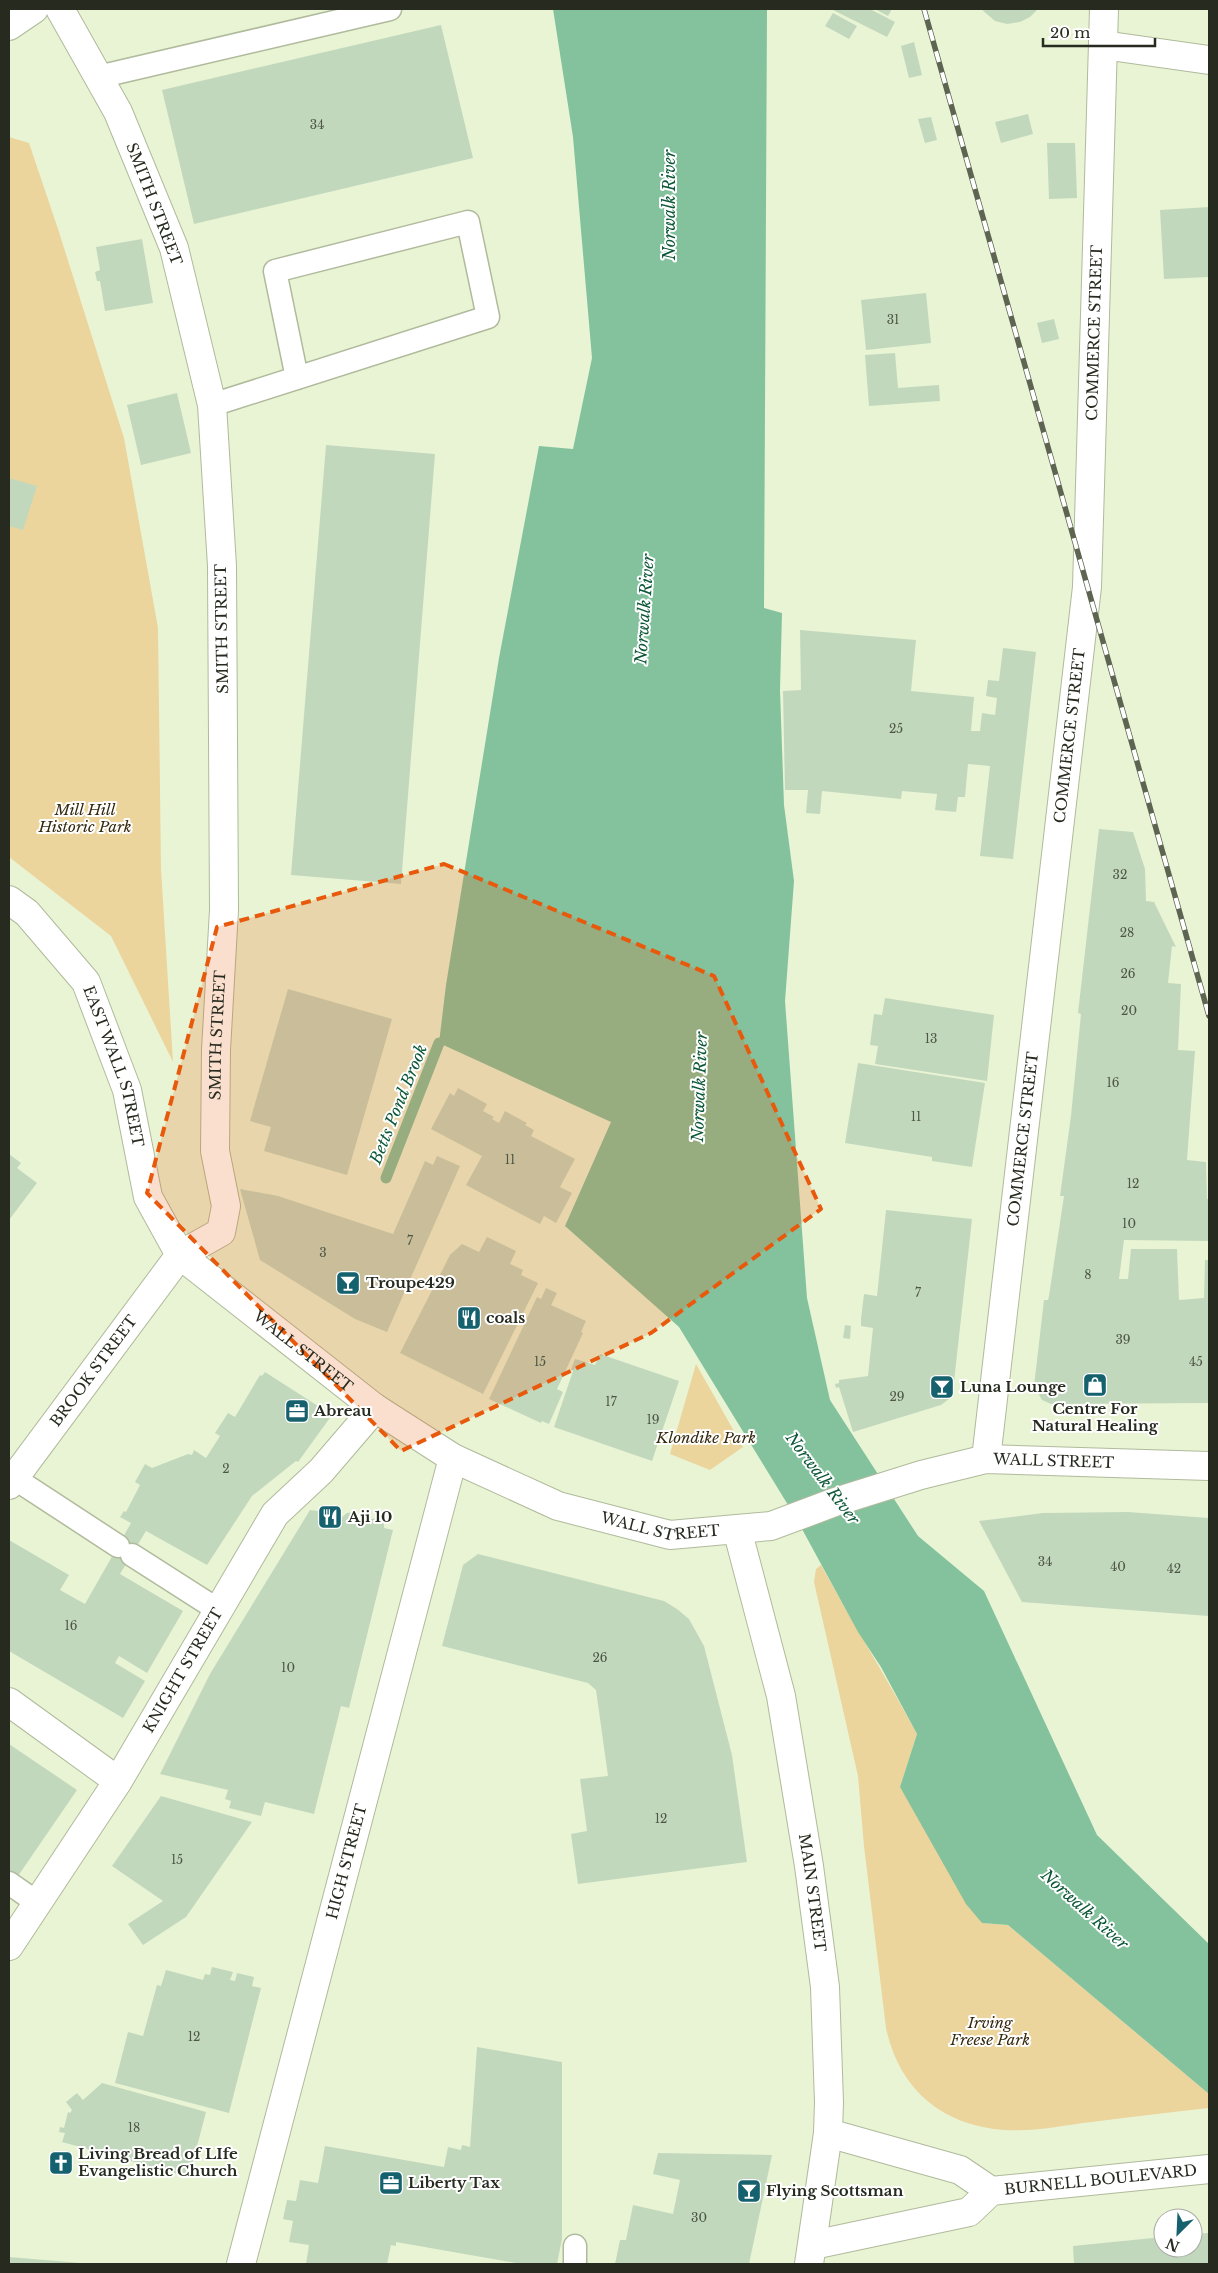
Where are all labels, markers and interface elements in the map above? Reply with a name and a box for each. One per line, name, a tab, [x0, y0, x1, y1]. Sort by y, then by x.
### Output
scale bar	[1043, 15, 1156, 47]
text: 20 m	[1050, 23, 1090, 42]
house number: 34	[310, 117, 324, 132]
street label: SMITH STREET	[122, 140, 187, 268]
water label: Norwalk River	[659, 149, 679, 261]
street label: COMMERCE STREET	[1082, 245, 1106, 421]
house number: 31	[887, 312, 899, 327]
water label: Norwalk River	[630, 553, 658, 666]
street label: SMITH STREET	[211, 564, 232, 694]
street label: COMMERCE STREET	[1050, 647, 1089, 824]
house number: 25	[889, 721, 903, 736]
park label: Mill Hill Historic Park	[38, 800, 131, 836]
house number: 32	[1113, 867, 1127, 882]
house number: 28	[1120, 925, 1134, 940]
house number: 26	[1120, 966, 1136, 981]
street label: SMITH STREET	[206, 970, 230, 1100]
street label: EAST WALL STREET	[79, 983, 148, 1148]
house number: 20	[1121, 1003, 1137, 1018]
water label: Norwalk River	[687, 1031, 711, 1143]
house number: 13	[925, 1031, 937, 1046]
water label: Betts Pond Brook	[365, 1041, 431, 1168]
street label: COMMERCE STREET	[1003, 1051, 1042, 1227]
house number: 16	[1106, 1075, 1120, 1090]
house number: 11	[911, 1109, 921, 1124]
house number: 11	[505, 1152, 515, 1167]
house number: 12	[1127, 1176, 1139, 1191]
house number: 10	[1122, 1216, 1136, 1231]
house number: 7	[407, 1233, 414, 1248]
house number: 3	[319, 1245, 327, 1260]
house number: 8	[1084, 1267, 1092, 1282]
bar icon: Troupe429	[335, 1270, 361, 1296]
place label: Troupe429	[366, 1273, 455, 1292]
house number: 7	[915, 1285, 922, 1300]
restaurant icon: coals	[456, 1305, 482, 1331]
street label: WALL STREET	[249, 1306, 357, 1396]
place label: coals	[486, 1308, 525, 1327]
street label: BROOK STREET	[46, 1311, 141, 1430]
house number: 39	[1115, 1332, 1131, 1347]
house number: 15	[534, 1354, 546, 1369]
house number: 45	[1189, 1354, 1203, 1369]
shop icon: Centre For Natural Healing	[1082, 1372, 1108, 1398]
bar icon: Luna Lounge	[929, 1374, 955, 1400]
place label: Luna Lounge	[960, 1377, 1066, 1396]
house number: 29	[889, 1389, 905, 1404]
house number: 17	[605, 1394, 618, 1409]
office icon: Abreau	[284, 1398, 310, 1424]
place label: Centre For Natural Healing	[1032, 1399, 1159, 1435]
place label: Abreau	[313, 1401, 372, 1420]
house number: 19	[646, 1412, 660, 1427]
water label: Norwalk River	[781, 1427, 865, 1529]
park label: Klondike Park	[655, 1428, 756, 1447]
street label: WALL STREET	[992, 1449, 1115, 1472]
house number: 2	[222, 1461, 230, 1476]
restaurant icon: Aji 10	[317, 1504, 343, 1530]
place label: Aji 10	[347, 1507, 392, 1526]
street label: WALL STREET	[598, 1507, 721, 1545]
house number: 34	[1038, 1554, 1052, 1569]
house number: 40	[1110, 1559, 1126, 1574]
house number: 42	[1167, 1561, 1181, 1576]
street label: KNIGHT STREET	[139, 1604, 227, 1736]
house number: 16	[64, 1618, 78, 1633]
house number: 26	[592, 1650, 608, 1665]
house number: 10	[281, 1660, 295, 1675]
street label: HIGH STREET	[322, 1802, 371, 1921]
house number: 12	[655, 1811, 667, 1826]
street label: MAIN STREET	[795, 1832, 830, 1953]
house number: 15	[171, 1852, 183, 1867]
water label: Norwalk River	[1037, 1864, 1133, 1954]
park label: Irving Freese Park	[949, 2013, 1030, 2049]
house number: 12	[188, 2029, 200, 2044]
house number: 18	[128, 2120, 140, 2135]
place label: Living Bread of LIfe Evangelistic Church	[78, 2144, 238, 2180]
church icon: Living Bread of LIfe Evangelistic Church	[48, 2150, 74, 2176]
street label: BURNELL BOULEVARD	[1003, 2160, 1198, 2199]
office icon: Liberty Tax	[378, 2170, 404, 2196]
place label: Liberty Tax	[408, 2173, 500, 2192]
bar icon: Flying Scottsman	[736, 2178, 762, 2204]
place label: Flying Scottsman	[766, 2181, 903, 2200]
north arrow	[1153, 2208, 1203, 2258]
house number: 30	[691, 2210, 707, 2225]
text: N	[1163, 2234, 1182, 2256]

